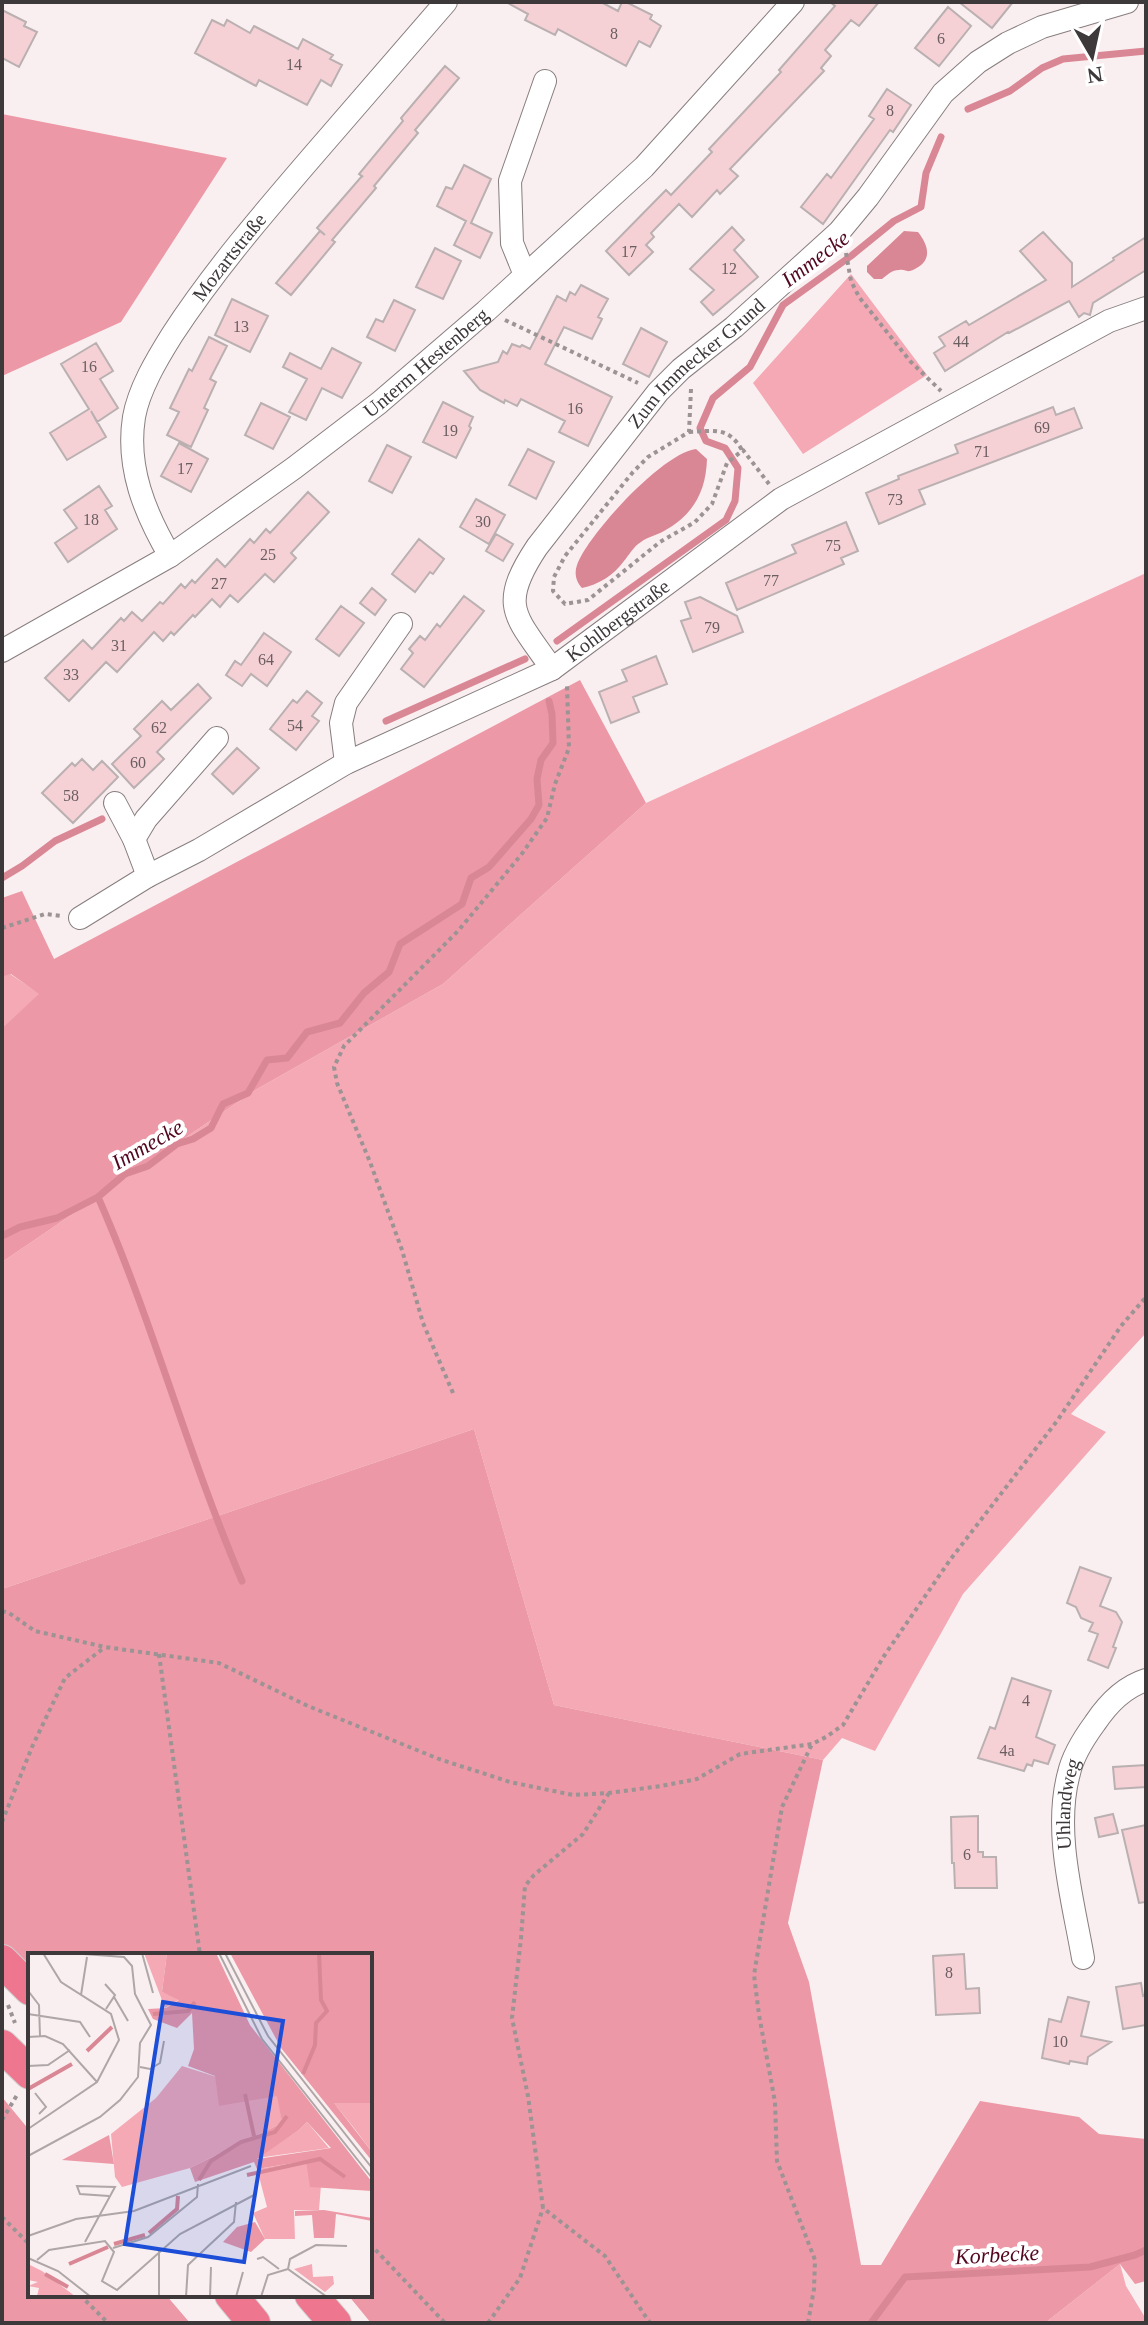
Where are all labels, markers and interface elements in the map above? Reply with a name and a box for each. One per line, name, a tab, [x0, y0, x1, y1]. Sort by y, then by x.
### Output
north arrow	[1052, 16, 1132, 96]
house number: 8	[610, 25, 618, 42]
house number: 6	[937, 30, 945, 47]
house number: 14	[286, 56, 302, 73]
text: N	[1085, 62, 1105, 89]
house number: 8	[886, 102, 894, 119]
street label: Mozartstraße	[188, 209, 270, 305]
water label: Immecke	[776, 225, 854, 293]
house number: 17	[621, 243, 637, 260]
house number: 12	[721, 260, 737, 277]
street label: Zum Immecker Grund	[623, 294, 769, 432]
street label: Unterm Hestenberg	[359, 303, 493, 422]
house number: 13	[233, 318, 249, 335]
house number: 44	[953, 333, 969, 350]
house number: 16	[81, 358, 97, 375]
house number: 16	[567, 400, 583, 417]
house number: 69	[1034, 419, 1050, 436]
house number: 19	[442, 422, 458, 439]
house number: 71	[974, 443, 990, 460]
house number: 17	[177, 460, 193, 477]
house number: 73	[887, 491, 903, 508]
house number: 18	[83, 511, 99, 528]
house number: 30	[475, 513, 491, 530]
house number: 75	[825, 537, 841, 554]
house number: 25	[260, 546, 276, 563]
house number: 77	[763, 572, 779, 589]
house number: 27	[211, 575, 227, 592]
street label: Kohlbergstraße	[562, 575, 674, 666]
house number: 79	[704, 619, 720, 636]
house number: 31	[111, 637, 127, 654]
house number: 64	[258, 651, 274, 668]
house number: 33	[63, 666, 79, 683]
house number: 54	[287, 717, 303, 734]
house number: 62	[151, 719, 167, 736]
house number: 60	[130, 754, 146, 771]
house number: 58	[63, 787, 79, 804]
water label: Immecke	[106, 1114, 188, 1175]
house number: 4	[1022, 1692, 1030, 1709]
house number: 4a	[999, 1742, 1015, 1759]
street label: Uhlandweg	[1052, 1755, 1085, 1851]
house number: 6	[963, 1846, 971, 1863]
inset map	[28, 1953, 372, 2297]
house number: 8	[945, 1964, 953, 1981]
house number: 10	[1052, 2033, 1068, 2050]
water label: Korbecke	[953, 2240, 1040, 2269]

